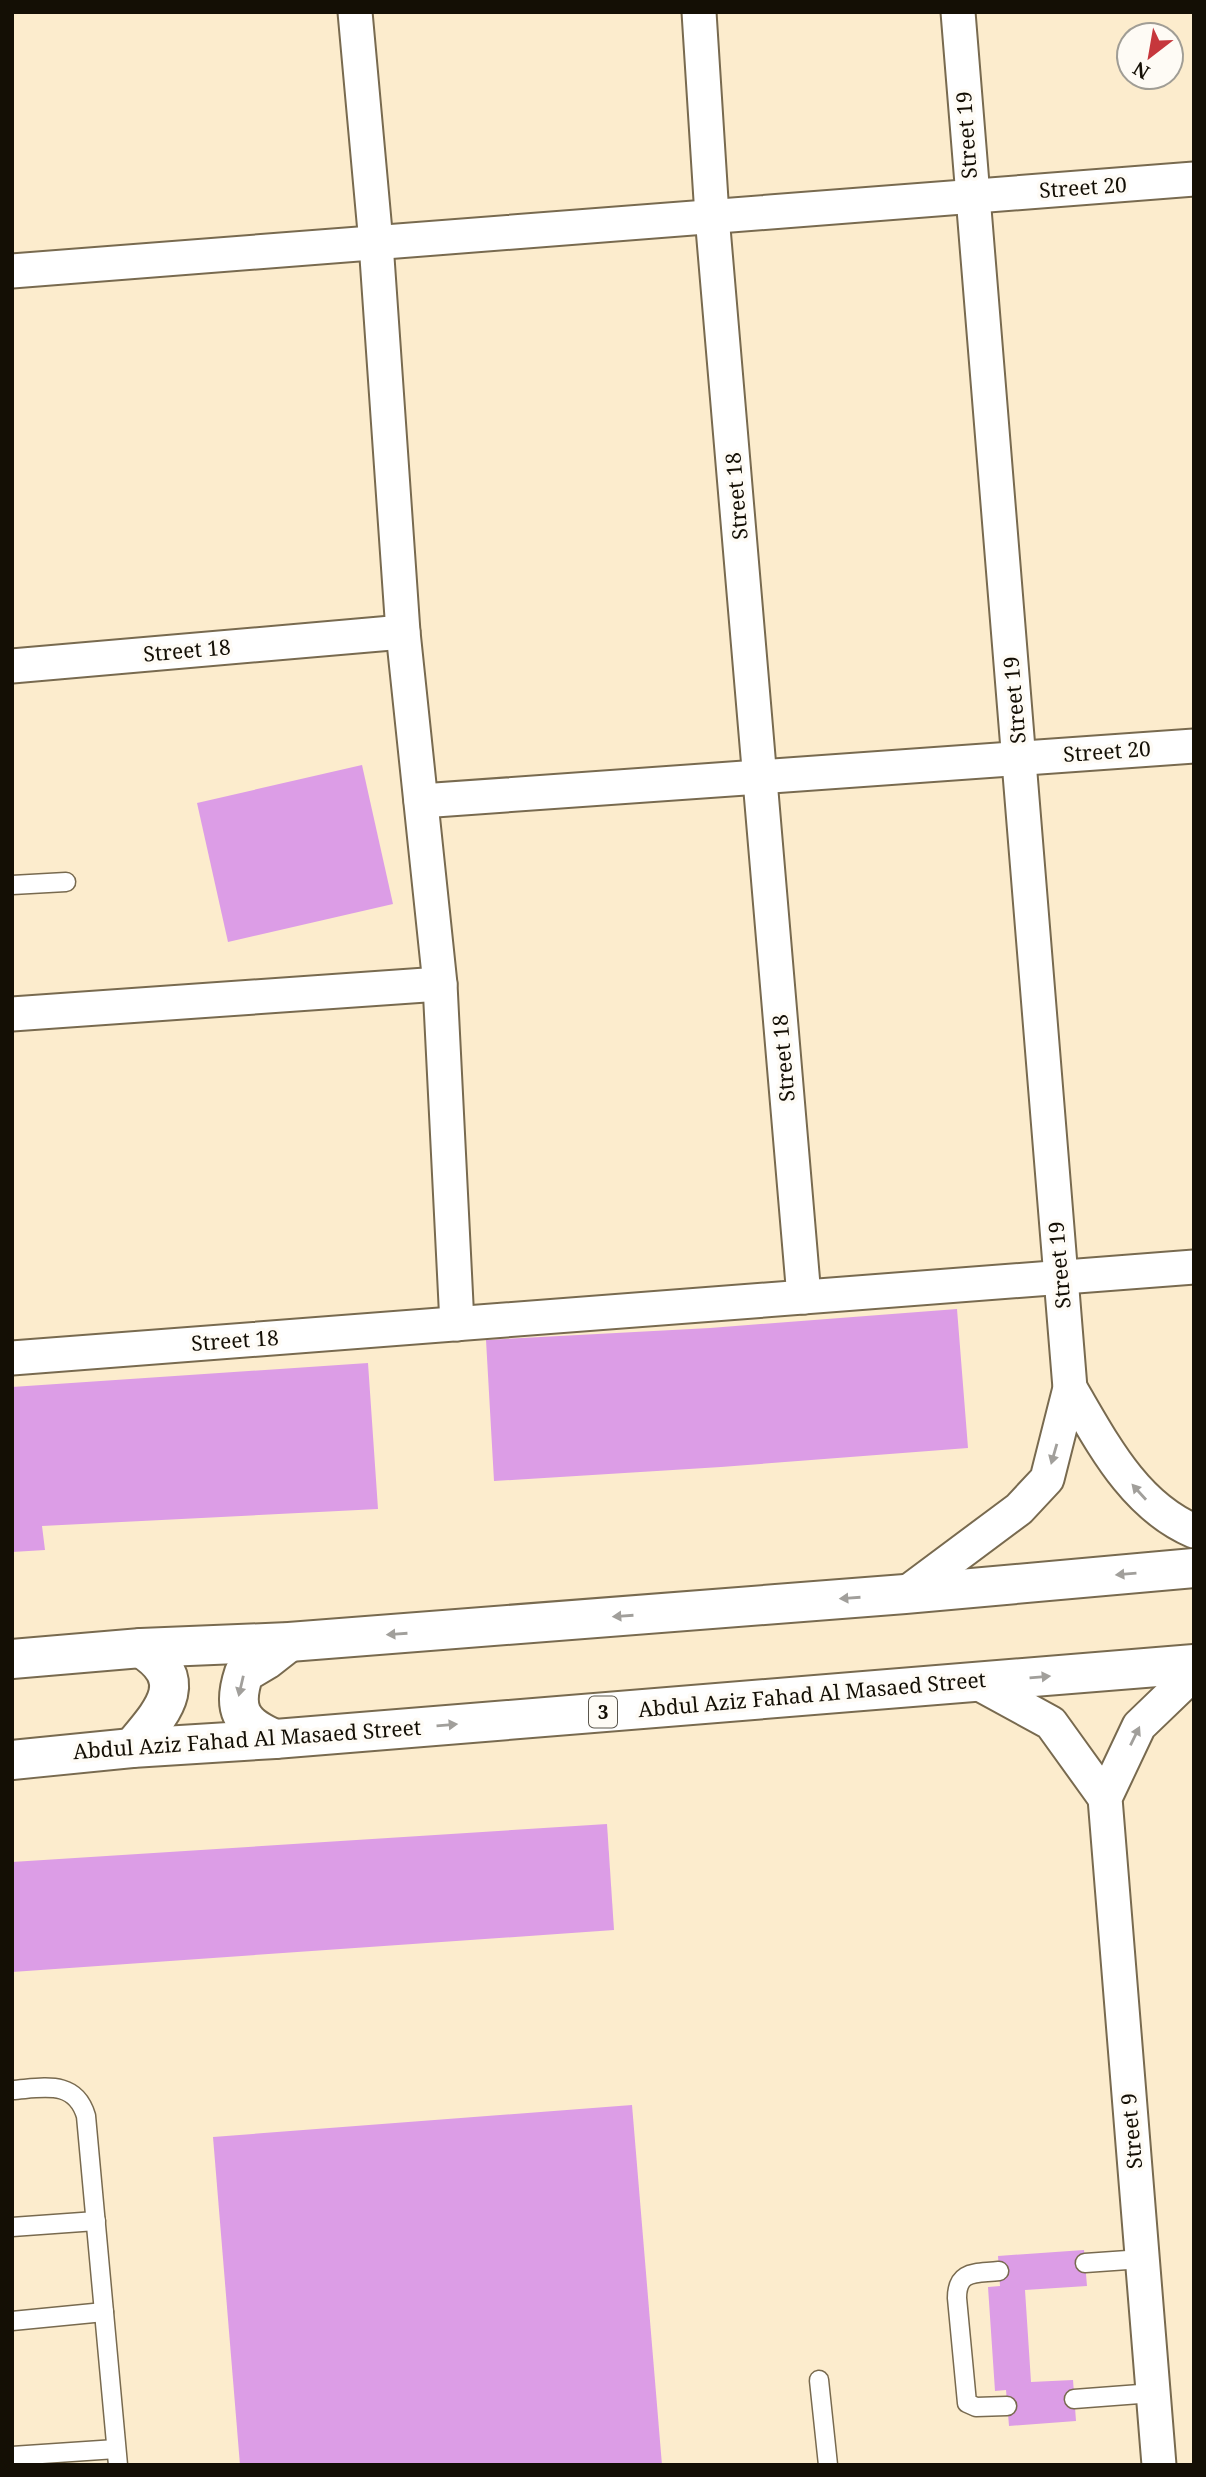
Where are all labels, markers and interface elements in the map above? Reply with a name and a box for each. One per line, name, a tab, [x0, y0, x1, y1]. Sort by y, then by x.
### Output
north arrow	[1115, 21, 1185, 91]
text: N	[1128, 56, 1154, 86]
street label: Street 19	[949, 90, 983, 180]
street label: Street 20	[1038, 170, 1128, 204]
street label: Street 18	[718, 451, 754, 541]
street label: Street 18	[142, 632, 232, 668]
street label: Street 19	[996, 655, 1032, 745]
street label: Street 20	[1062, 734, 1152, 768]
street label: Street 18	[765, 1013, 801, 1103]
street label: Street 19	[1041, 1220, 1077, 1310]
street label: Street 18	[190, 1323, 280, 1357]
one-way arrow	[1048, 1444, 1059, 1466]
one-way arrow	[1131, 1483, 1147, 1501]
one-way arrow	[1115, 1569, 1137, 1580]
one-way arrow	[839, 1593, 861, 1604]
one-way arrow	[612, 1611, 634, 1622]
one-way arrow	[385, 1628, 407, 1639]
street label: Abdul Aziz Fahad Al Masaed Street	[637, 1665, 987, 1723]
one-way arrow	[1029, 1671, 1051, 1682]
one-way arrow	[235, 1675, 246, 1697]
road number: 3	[589, 1696, 617, 1728]
street label: Abdul Aziz Fahad Al Masaed Street	[72, 1713, 422, 1765]
one-way arrow	[436, 1719, 458, 1730]
one-way arrow	[1129, 1726, 1140, 1746]
street label: Street 9	[1114, 2092, 1148, 2170]

